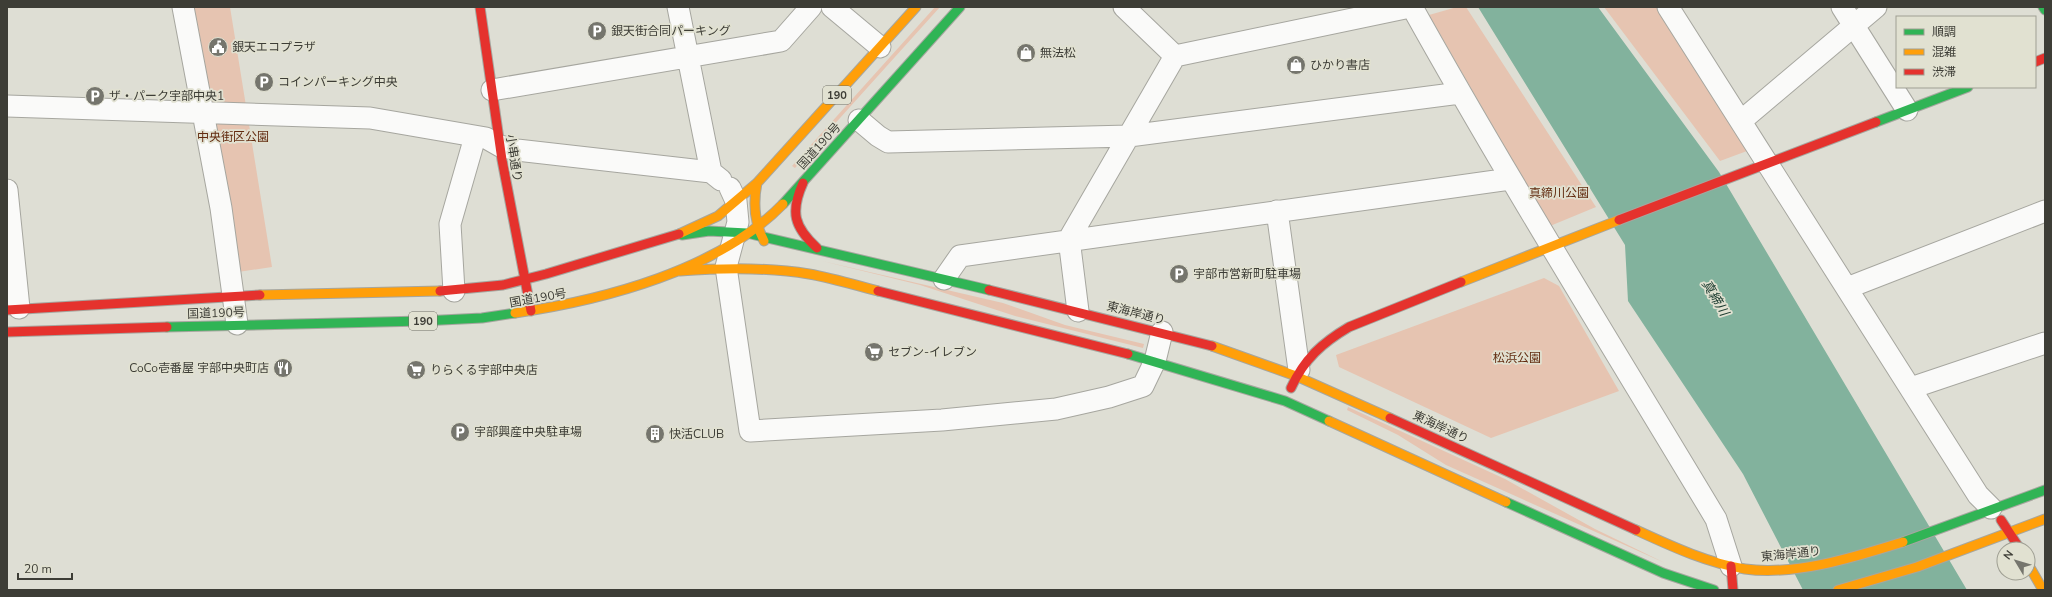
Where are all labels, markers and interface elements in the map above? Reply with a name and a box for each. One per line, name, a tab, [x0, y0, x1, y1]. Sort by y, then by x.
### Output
legend	[1896, 16, 2036, 88]
parking icon: 銀天街合同パーキング	[586, 20, 608, 42]
place label: 銀天街合同パーキング	[611, 23, 731, 39]
text: 順調	[1932, 24, 1956, 40]
public building icon: 銀天エコプラザ	[207, 36, 229, 58]
place label: 銀天エコプラザ	[232, 39, 316, 55]
shop icon: 無法松	[1015, 42, 1037, 64]
text: 混雑	[1932, 44, 1956, 60]
place label: 無法松	[1040, 45, 1076, 61]
shop icon: ひかり書店	[1285, 54, 1307, 76]
place label: ひかり書店	[1310, 57, 1370, 73]
text: 渋滞	[1932, 64, 1956, 80]
parking icon: コインパーキング中央	[253, 71, 275, 93]
place label: コインパーキング中央	[278, 74, 398, 90]
parking icon: ザ・パーク宇部中央1	[84, 85, 106, 107]
road number: 190	[823, 86, 851, 104]
place label: ザ・パーク宇部中央1	[109, 88, 224, 104]
street label: 国道190号	[794, 119, 844, 173]
park label: 中央街区公園	[197, 129, 269, 145]
street label: 小串通り	[502, 133, 526, 183]
park label: 真締川公園	[1529, 185, 1589, 201]
parking icon: 宇部市営新町駐車場	[1168, 263, 1190, 285]
place label: 宇部市営新町駐車場	[1193, 266, 1301, 282]
water label: 真締川	[1697, 277, 1734, 321]
street label: 国道190号	[508, 285, 568, 311]
street label: 東海岸通り	[1105, 298, 1167, 328]
street label: 国道190号	[187, 304, 245, 322]
road number: 190	[409, 312, 437, 330]
supermarket icon: セブン-イレブン	[863, 341, 885, 363]
place label: セブン-イレブン	[888, 344, 977, 360]
park label: 松浜公園	[1493, 350, 1541, 366]
restaurant icon: CoCo壱番屋 宇部中央町店	[272, 357, 294, 379]
supermarket icon: りらくる宇部中央店	[405, 359, 427, 381]
place label: CoCo壱番屋 宇部中央町店	[129, 360, 269, 376]
place label: りらくる宇部中央店	[430, 362, 538, 378]
street label: 東海岸通り	[1410, 407, 1472, 447]
parking icon: 宇部興産中央駐車場	[449, 421, 471, 443]
building icon: 快活CLUB	[644, 423, 666, 445]
place label: 宇部興産中央駐車場	[474, 424, 582, 440]
place label: 快活CLUB	[669, 426, 724, 442]
north arrow	[1996, 541, 2036, 581]
street label: 東海岸通り	[1760, 543, 1822, 565]
text: N	[2000, 547, 2017, 563]
scale bar	[18, 555, 72, 581]
text: 20 m	[24, 561, 52, 577]

